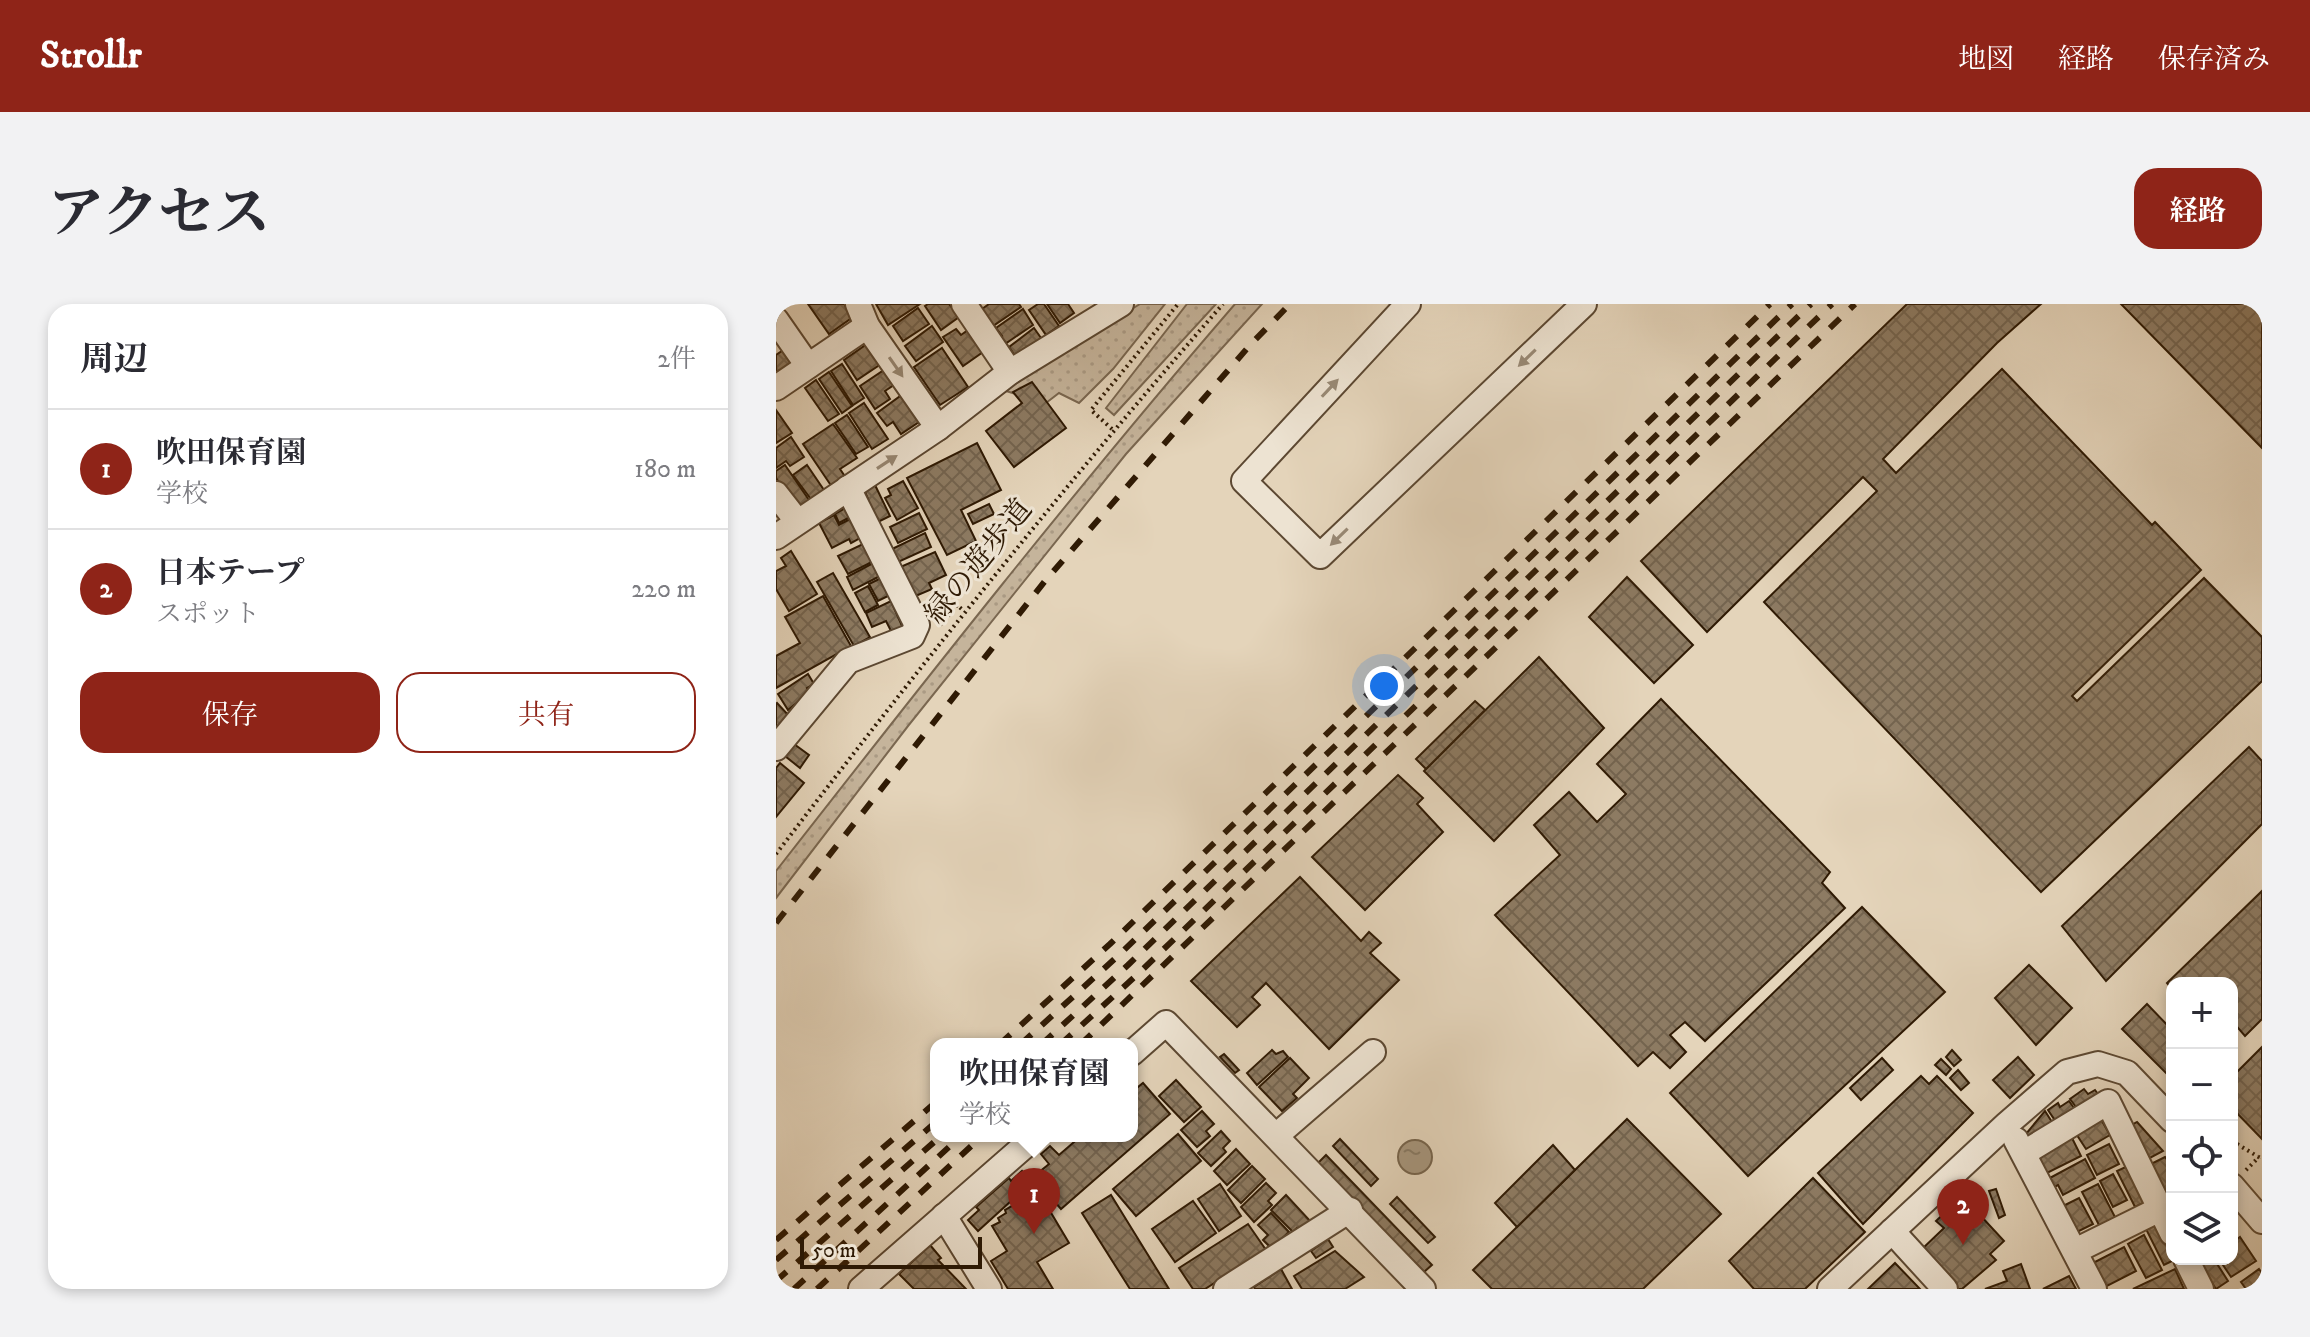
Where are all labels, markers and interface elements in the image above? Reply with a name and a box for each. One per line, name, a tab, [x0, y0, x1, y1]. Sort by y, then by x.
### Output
text: Strollr	[40, 32, 142, 80]
text: 地図	[1958, 42, 2014, 77]
text: 経路	[2058, 42, 2114, 77]
text: 保存済み	[2158, 42, 2270, 77]
button: 経路	[2134, 168, 2262, 249]
text: アクセス	[48, 180, 270, 250]
text: 周辺	[80, 339, 148, 381]
text: 2件	[657, 343, 696, 376]
one-way arrow	[1518, 348, 1537, 366]
one-way arrow	[888, 357, 903, 378]
one-way arrow	[1320, 379, 1338, 398]
text: 吹田保育園	[156, 435, 306, 472]
text: 1	[101, 453, 111, 486]
text: 180 m	[634, 453, 696, 486]
one-way arrow	[876, 455, 898, 470]
text: 学校	[156, 478, 208, 511]
street label: 緑の遊歩道	[918, 492, 1041, 632]
one-way arrow	[1330, 528, 1349, 546]
text: 日本テープ	[156, 555, 305, 592]
text: 2	[100, 573, 112, 606]
text: 220 m	[631, 573, 696, 606]
text: スポット	[156, 598, 260, 631]
your location	[1364, 666, 1404, 706]
button: 保存	[80, 672, 380, 753]
button: 共有	[396, 672, 696, 753]
map controls	[2166, 977, 2238, 1265]
button: +	[2166, 977, 2238, 1049]
popup	[930, 1038, 1138, 1142]
button: −	[2166, 1049, 2238, 1121]
text: 吹田保育園	[959, 1056, 1109, 1093]
text: 学校	[959, 1099, 1011, 1132]
button: locate	[2166, 1121, 2238, 1193]
pin: 1	[1008, 1168, 1060, 1234]
pin: 2	[1937, 1179, 1989, 1245]
button: layers	[2166, 1193, 2238, 1265]
scale bar	[800, 1233, 982, 1269]
text: 50 m	[812, 1237, 856, 1264]

